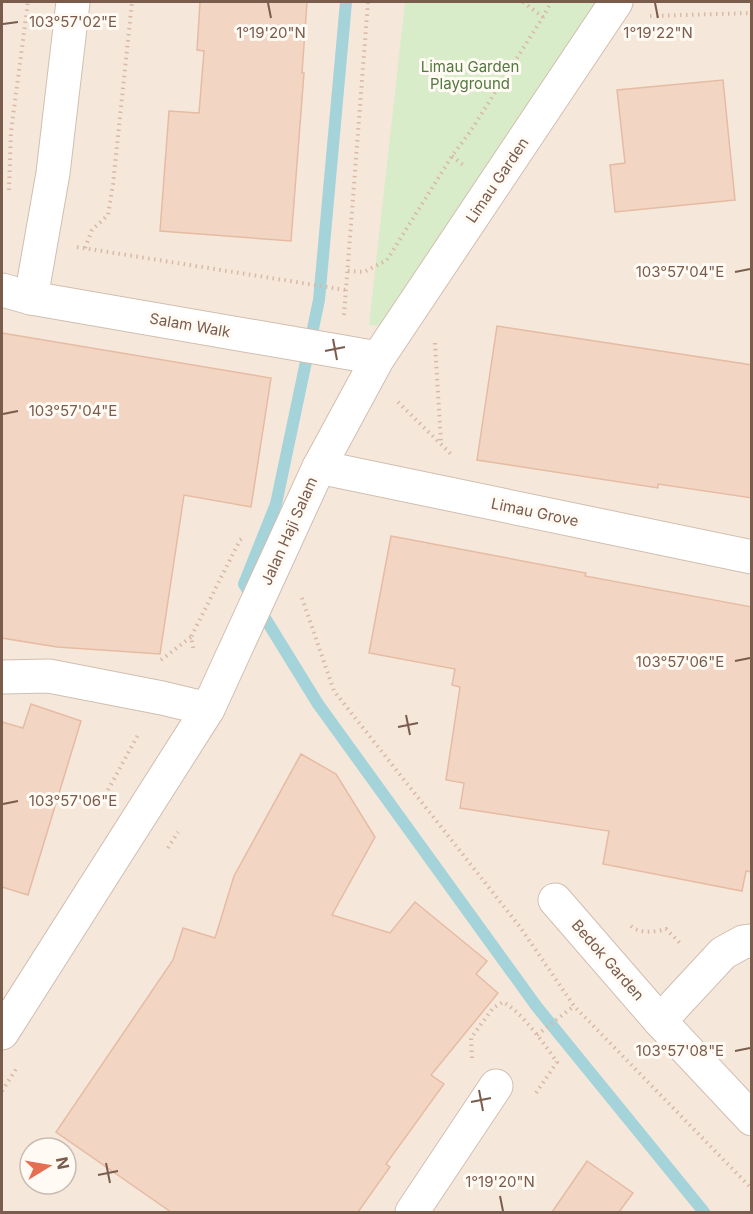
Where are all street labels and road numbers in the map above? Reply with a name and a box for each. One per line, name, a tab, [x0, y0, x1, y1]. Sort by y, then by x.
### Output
street label: Limau Garden	[462, 134, 532, 226]
street label: Salam Walk	[148, 309, 233, 342]
street label: Jalan Haji Salam	[257, 474, 321, 588]
street label: Limau Grove	[490, 493, 580, 531]
street label: Bedok Garden	[568, 916, 648, 1004]

